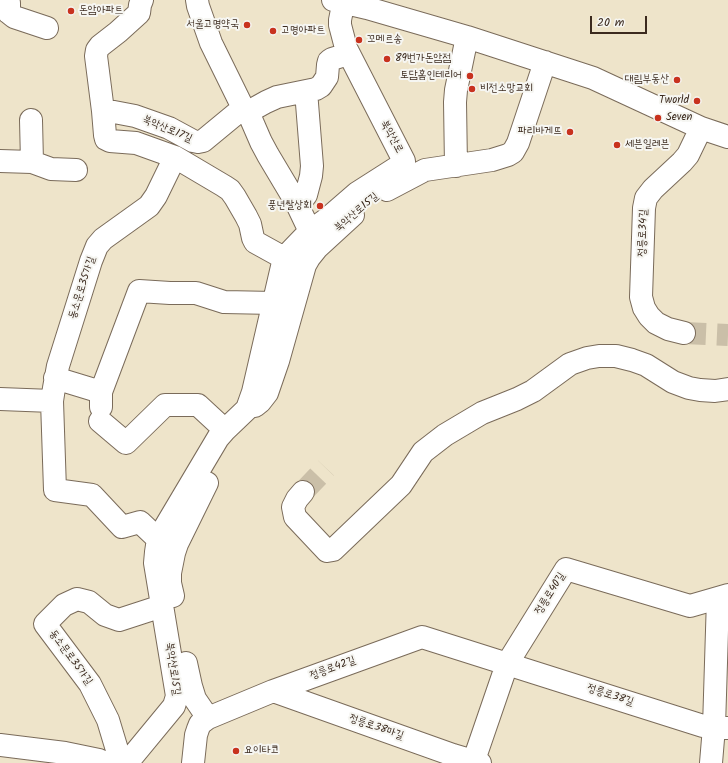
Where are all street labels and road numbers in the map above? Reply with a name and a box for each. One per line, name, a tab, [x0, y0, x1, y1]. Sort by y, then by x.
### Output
street label: 북악산로17길	[140, 114, 194, 146]
street label: 북악산로	[377, 118, 405, 156]
street label: 북악산로15길	[332, 191, 382, 235]
street label: 정릉로34길	[637, 209, 651, 257]
street label: 동소문로35가길	[67, 255, 99, 321]
street label: 정릉로40길	[533, 571, 569, 617]
street label: 동소문로35가길	[45, 628, 95, 688]
street label: 북악산로15길	[162, 642, 182, 696]
street label: 정릉로42길	[308, 655, 358, 683]
street label: 정릉로38길	[585, 682, 635, 710]
street label: 정릉로38마길	[347, 712, 405, 744]

